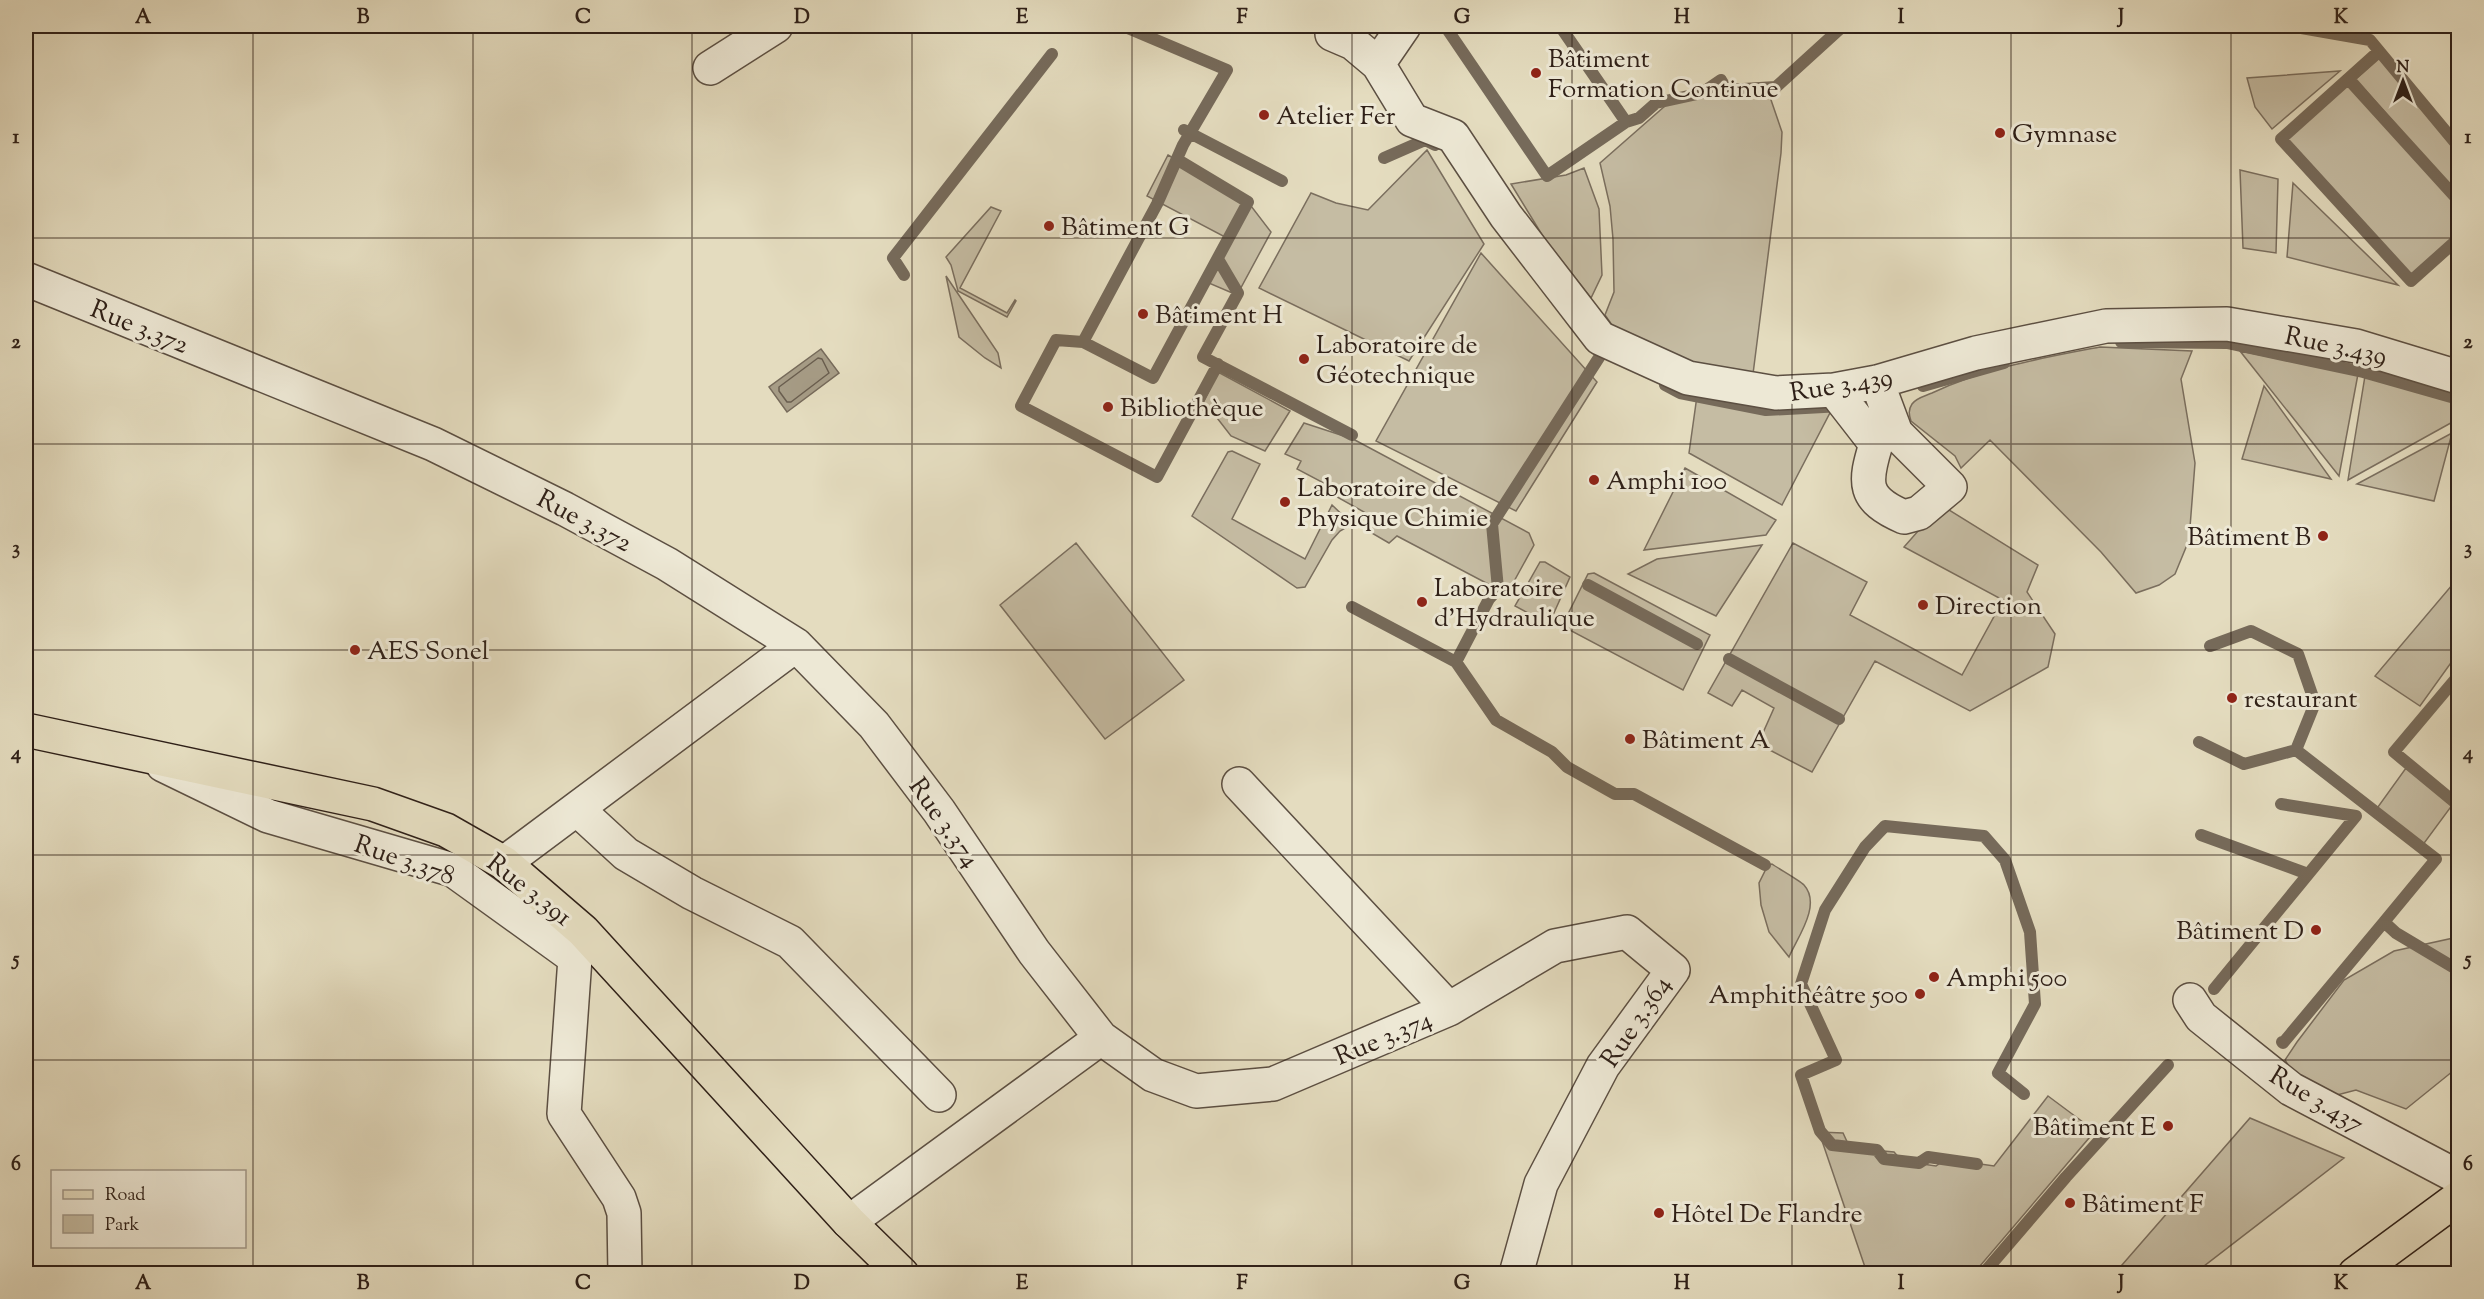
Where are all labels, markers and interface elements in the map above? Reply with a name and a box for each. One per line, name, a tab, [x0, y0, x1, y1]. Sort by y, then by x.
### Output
text: A	[135, 4, 152, 33]
text: B	[357, 4, 370, 33]
text: C	[575, 4, 591, 33]
text: D	[794, 4, 810, 33]
text: E	[1016, 4, 1029, 33]
text: F	[1236, 4, 1248, 33]
text: G	[1454, 4, 1471, 33]
text: H	[1674, 4, 1690, 33]
text: I	[1898, 4, 1905, 33]
text: J	[2116, 4, 2124, 33]
text: K	[2334, 4, 2349, 33]
place label: Bâtiment Formation Continue	[1548, 42, 1779, 109]
north arrow	[2373, 51, 2433, 111]
text: N	[2397, 57, 2410, 80]
marker: Bâtiment Formation Continue	[1529, 66, 1543, 80]
place label: Atelier Fer	[1276, 99, 1396, 136]
marker: Atelier Fer	[1257, 108, 1271, 122]
place label: Gymnase	[2012, 117, 2117, 154]
text: 1	[13, 124, 20, 153]
text: 1	[2465, 124, 2472, 153]
marker: Gymnase	[1993, 126, 2007, 140]
place label: Bâtiment G	[1061, 210, 1190, 247]
marker: Bâtiment G	[1042, 219, 1056, 233]
street label: Rue 3.372	[84, 292, 194, 365]
place label: Bâtiment H	[1155, 298, 1283, 335]
marker: Bâtiment H	[1136, 307, 1150, 321]
street label: Rue 3.439	[2281, 319, 2390, 376]
place label: Laboratoire de Géotechnique	[1316, 328, 1478, 395]
text: 2	[11, 329, 21, 358]
text: 2	[2463, 329, 2473, 358]
marker: Laboratoire de Géotechnique	[1297, 352, 1311, 366]
street label: Rue 3.439	[1787, 360, 1895, 413]
place label: Bibliothèque	[1120, 391, 1264, 428]
marker: Bibliothèque	[1101, 400, 1115, 414]
place label: Amphi 100	[1606, 464, 1727, 501]
place label: Laboratoire de Physique Chimie	[1297, 471, 1489, 538]
marker: Amphi 100	[1587, 473, 1601, 487]
street label: Rue 3.372	[530, 482, 638, 563]
marker: Laboratoire de Physique Chimie	[1278, 495, 1292, 509]
place label: Bâtiment B	[2187, 520, 2311, 557]
marker: Bâtiment B	[2316, 529, 2330, 543]
text: 3	[12, 535, 20, 564]
text: 3	[2464, 535, 2472, 564]
place label: Laboratoire d'Hydraulique	[1434, 571, 1595, 638]
place label: Direction	[1935, 589, 2042, 626]
marker: Laboratoire d'Hydraulique	[1415, 595, 1429, 609]
marker: Direction	[1916, 598, 1930, 612]
place label: AES Sonel	[367, 634, 489, 671]
marker: AES Sonel	[348, 643, 362, 657]
place label: restaurant	[2244, 682, 2357, 719]
marker: restaurant	[2225, 691, 2239, 705]
place label: Bâtiment A	[1642, 723, 1770, 760]
marker: Bâtiment A	[1623, 732, 1637, 746]
text: 4	[10, 740, 21, 769]
text: 4	[2462, 740, 2473, 769]
street label: Rue 3.374	[898, 771, 987, 876]
street label: Rue 3.378	[349, 827, 459, 896]
street label: Rue 3.391	[478, 846, 579, 936]
place label: Bâtiment D	[2176, 914, 2304, 951]
marker: Bâtiment D	[2309, 923, 2323, 937]
text: 5	[11, 946, 20, 975]
text: 5	[2463, 946, 2472, 975]
place label: Amphi 500	[1946, 961, 2067, 998]
street label: Rue 3.364	[1593, 969, 1681, 1076]
marker: Amphi 500	[1927, 970, 1941, 984]
place label: Amphithéâtre 500	[1708, 978, 1908, 1015]
marker: Amphithéâtre 500	[1913, 987, 1927, 1001]
street label: Rue 3.374	[1330, 1002, 1438, 1076]
street label: Rue 3.437	[2262, 1058, 2370, 1144]
place label: Bâtiment E	[2033, 1110, 2156, 1147]
marker: Bâtiment E	[2161, 1119, 2175, 1133]
text: 6	[11, 1151, 21, 1180]
text: 6	[2463, 1151, 2473, 1180]
legend	[51, 1170, 246, 1248]
text: Road	[105, 1183, 145, 1209]
place label: Bâtiment F	[2082, 1187, 2204, 1224]
marker: Bâtiment F	[2063, 1196, 2077, 1210]
place label: Hôtel De Flandre	[1671, 1197, 1863, 1234]
marker: Hôtel De Flandre	[1652, 1206, 1666, 1220]
text: Park	[105, 1213, 140, 1239]
text: A	[135, 1270, 152, 1299]
text: B	[357, 1270, 370, 1299]
text: C	[575, 1270, 591, 1299]
text: D	[794, 1270, 810, 1299]
text: E	[1016, 1270, 1029, 1299]
text: F	[1236, 1270, 1248, 1299]
text: G	[1454, 1270, 1471, 1299]
text: H	[1674, 1270, 1690, 1299]
text: I	[1898, 1270, 1905, 1299]
text: J	[2116, 1270, 2124, 1299]
text: K	[2334, 1270, 2349, 1299]

